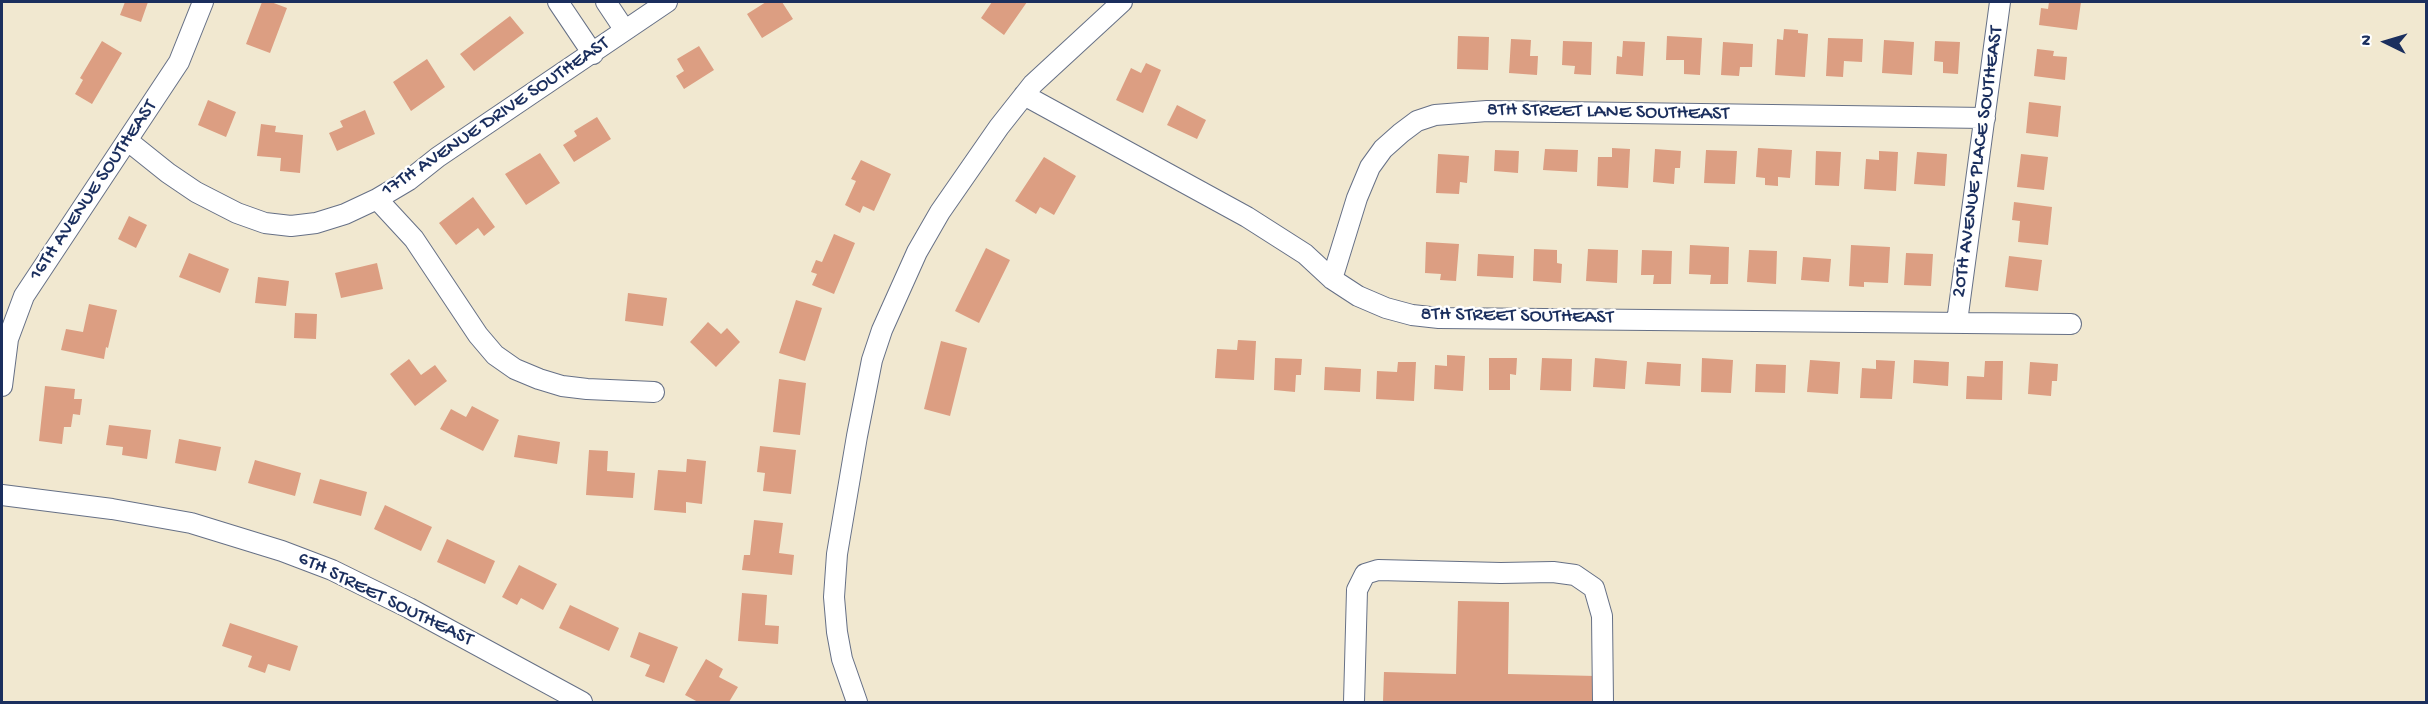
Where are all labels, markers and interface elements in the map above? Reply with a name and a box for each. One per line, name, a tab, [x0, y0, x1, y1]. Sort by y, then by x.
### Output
north arrow	[2356, 12, 2416, 72]
street label: 20TH AVENUE PLACE SOUTHEAST	[1948, 25, 2010, 299]
street label: 17TH AVENUE DRIVE SOUTHEAST	[378, 33, 614, 203]
text: N	[2358, 34, 2377, 46]
street label: 16TH AVENUE SOUTHEAST	[25, 96, 163, 286]
street label: 8TH STREET LANE SOUTHEAST	[1487, 99, 1729, 127]
street label: 8TH STREET SOUTHEAST	[1420, 303, 1614, 331]
street label: 6TH STREET SOUTHEAST	[293, 547, 477, 653]

